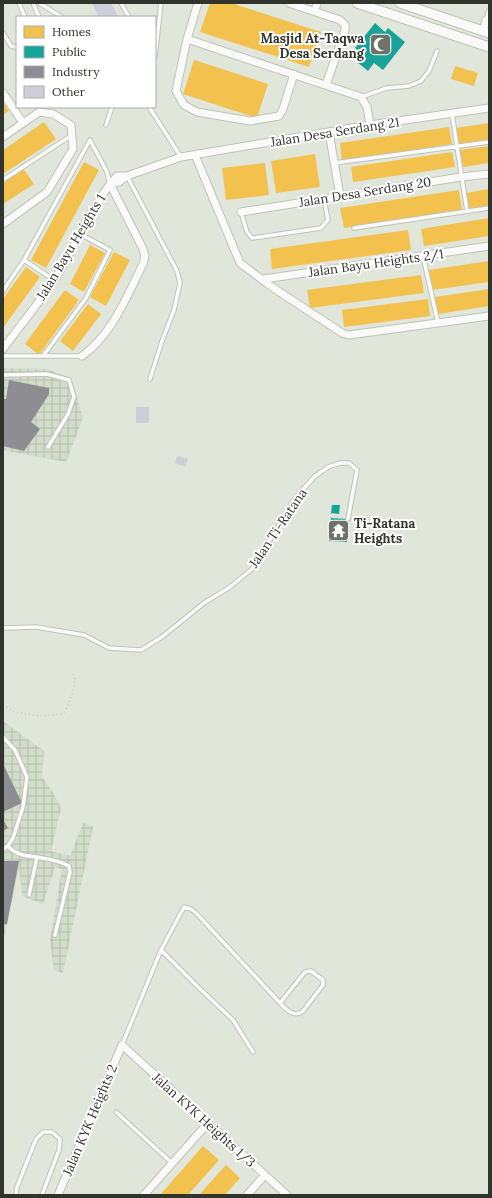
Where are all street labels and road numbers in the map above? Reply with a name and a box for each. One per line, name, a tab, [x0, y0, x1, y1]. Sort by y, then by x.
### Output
street label: Jalan Desa Serdang 21	[268, 113, 401, 151]
street label: Jalan Desa Serdang 20	[297, 173, 432, 211]
street label: Jalan Bayu Heights 1	[32, 191, 109, 304]
street label: Jalan Bayu Heights 2/1	[306, 245, 445, 281]
street label: Jalan Ti-Ratana	[245, 485, 311, 572]
street label: Jalan KYK Heights 2	[58, 1062, 121, 1179]
street label: Jalan KYK Heights 1/3	[148, 1068, 259, 1171]

